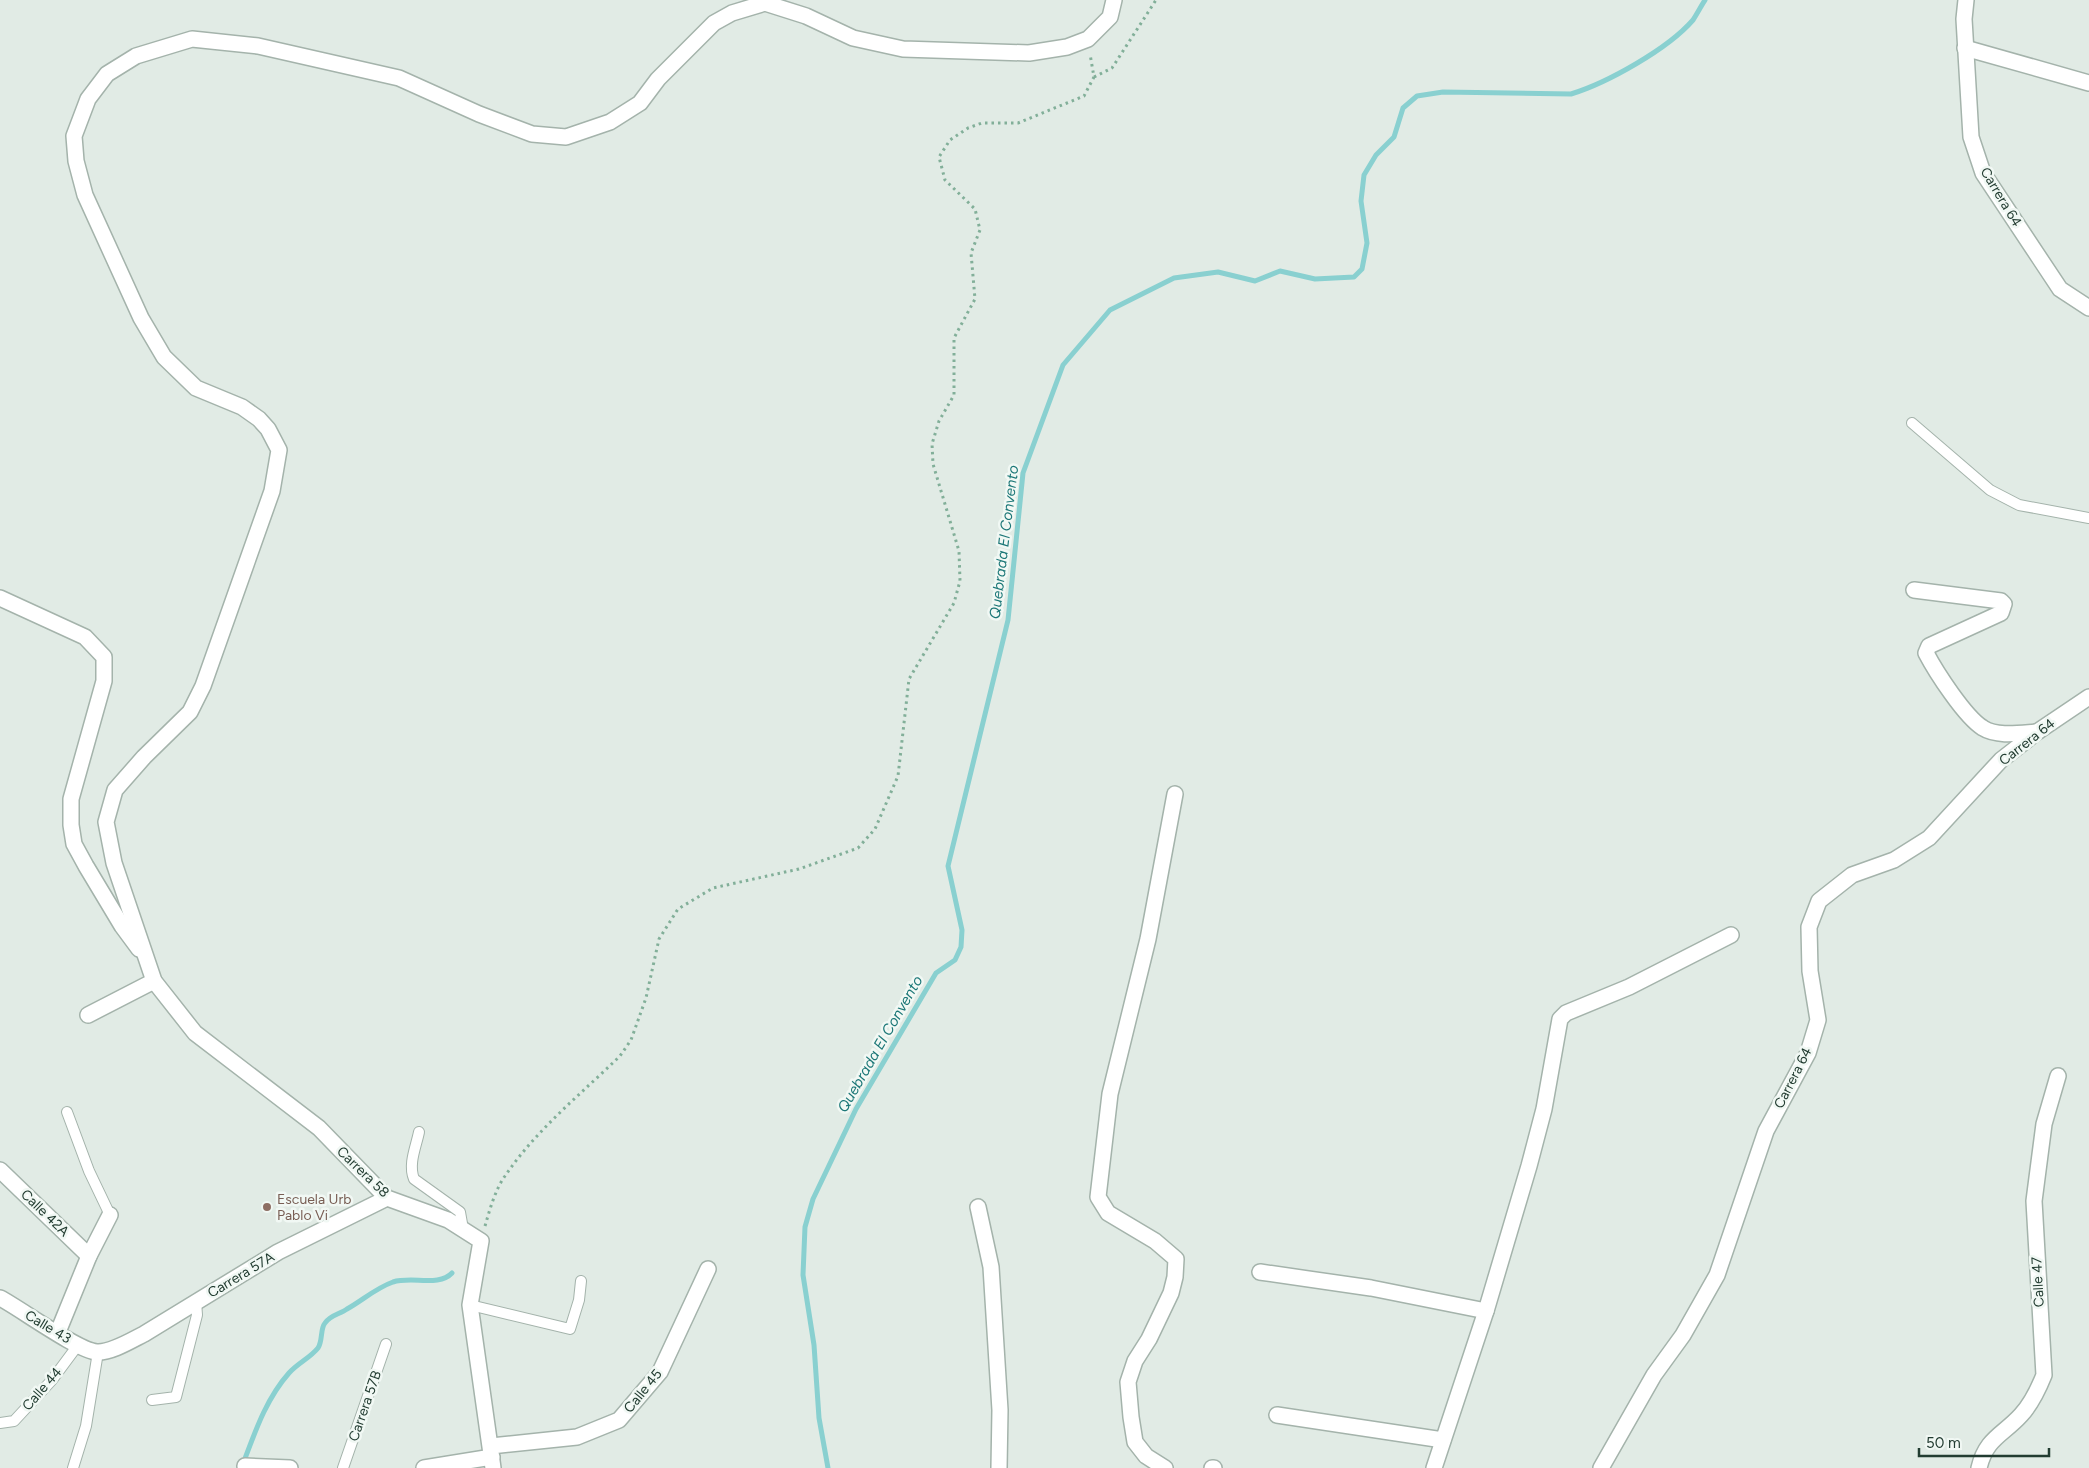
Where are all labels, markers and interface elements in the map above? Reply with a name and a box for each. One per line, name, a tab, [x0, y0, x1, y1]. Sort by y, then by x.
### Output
street label: Carrera 64	[1977, 164, 2026, 230]
water label: Quebrada El Convento	[986, 464, 1022, 620]
street label: Carrera 64	[1996, 715, 2059, 769]
water label: Quebrada El Convento	[834, 972, 927, 1116]
street label: Carrera 64	[1770, 1044, 1816, 1111]
street label: Carrera 58	[333, 1143, 393, 1201]
street label: Calle 42A	[17, 1186, 73, 1240]
place label: Escuela Urb Pablo Vi	[277, 1191, 351, 1224]
marker: Escuela Urb Pablo Vi	[261, 1201, 273, 1213]
street label: Carrera 57A	[205, 1248, 278, 1302]
street label: Calle 47	[2028, 1256, 2048, 1308]
street label: Calle 43	[22, 1307, 74, 1347]
street label: Calle 44	[19, 1364, 66, 1414]
street label: Calle 45	[620, 1366, 666, 1416]
street label: Carrera 57B	[345, 1368, 385, 1444]
scale bar	[1919, 1426, 2049, 1458]
text: 50 m	[1926, 1434, 1961, 1452]

